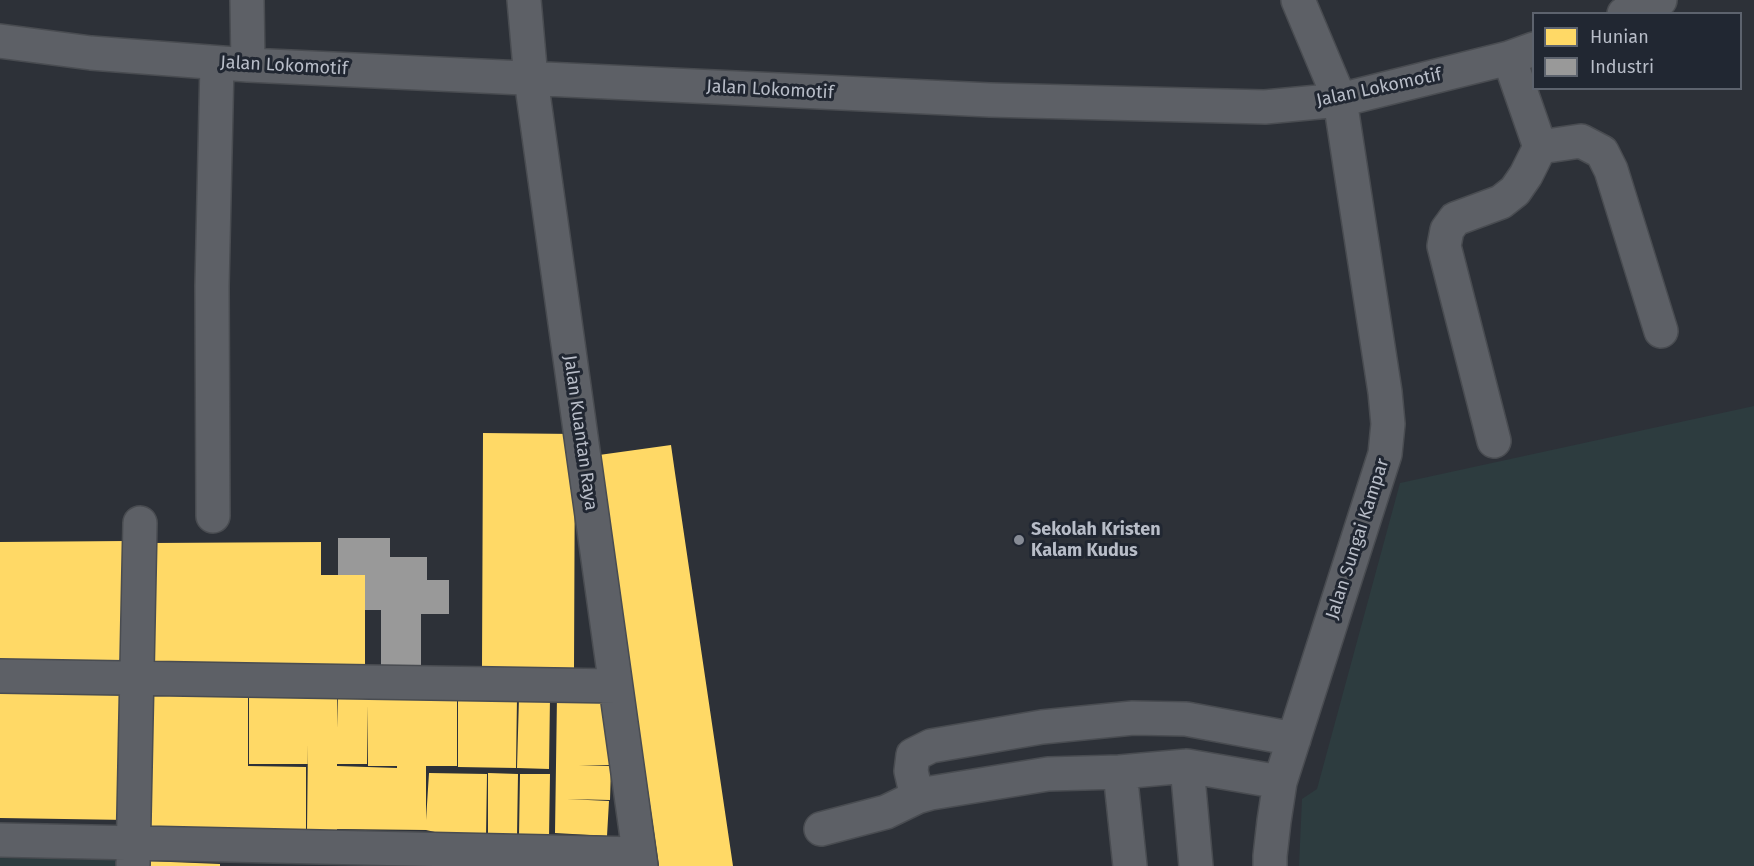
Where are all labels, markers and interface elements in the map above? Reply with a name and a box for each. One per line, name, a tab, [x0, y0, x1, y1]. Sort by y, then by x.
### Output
legend	[1532, 12, 1742, 90]
text: Hunian	[1590, 26, 1649, 48]
street label: Jalan Lokomotif	[220, 52, 348, 80]
text: Industri	[1590, 56, 1654, 78]
street label: Jalan Lokomotif	[1314, 64, 1444, 112]
street label: Jalan Lokomotif	[706, 76, 834, 104]
street label: Jalan Kuantan Raya	[558, 354, 602, 512]
street label: Jalan Sungai Kampar	[1322, 456, 1394, 622]
place label: Sekolah Kristen Kalam Kudus	[1031, 519, 1161, 562]
marker: Sekolah Kristen Kalam Kudus	[1012, 533, 1026, 547]

